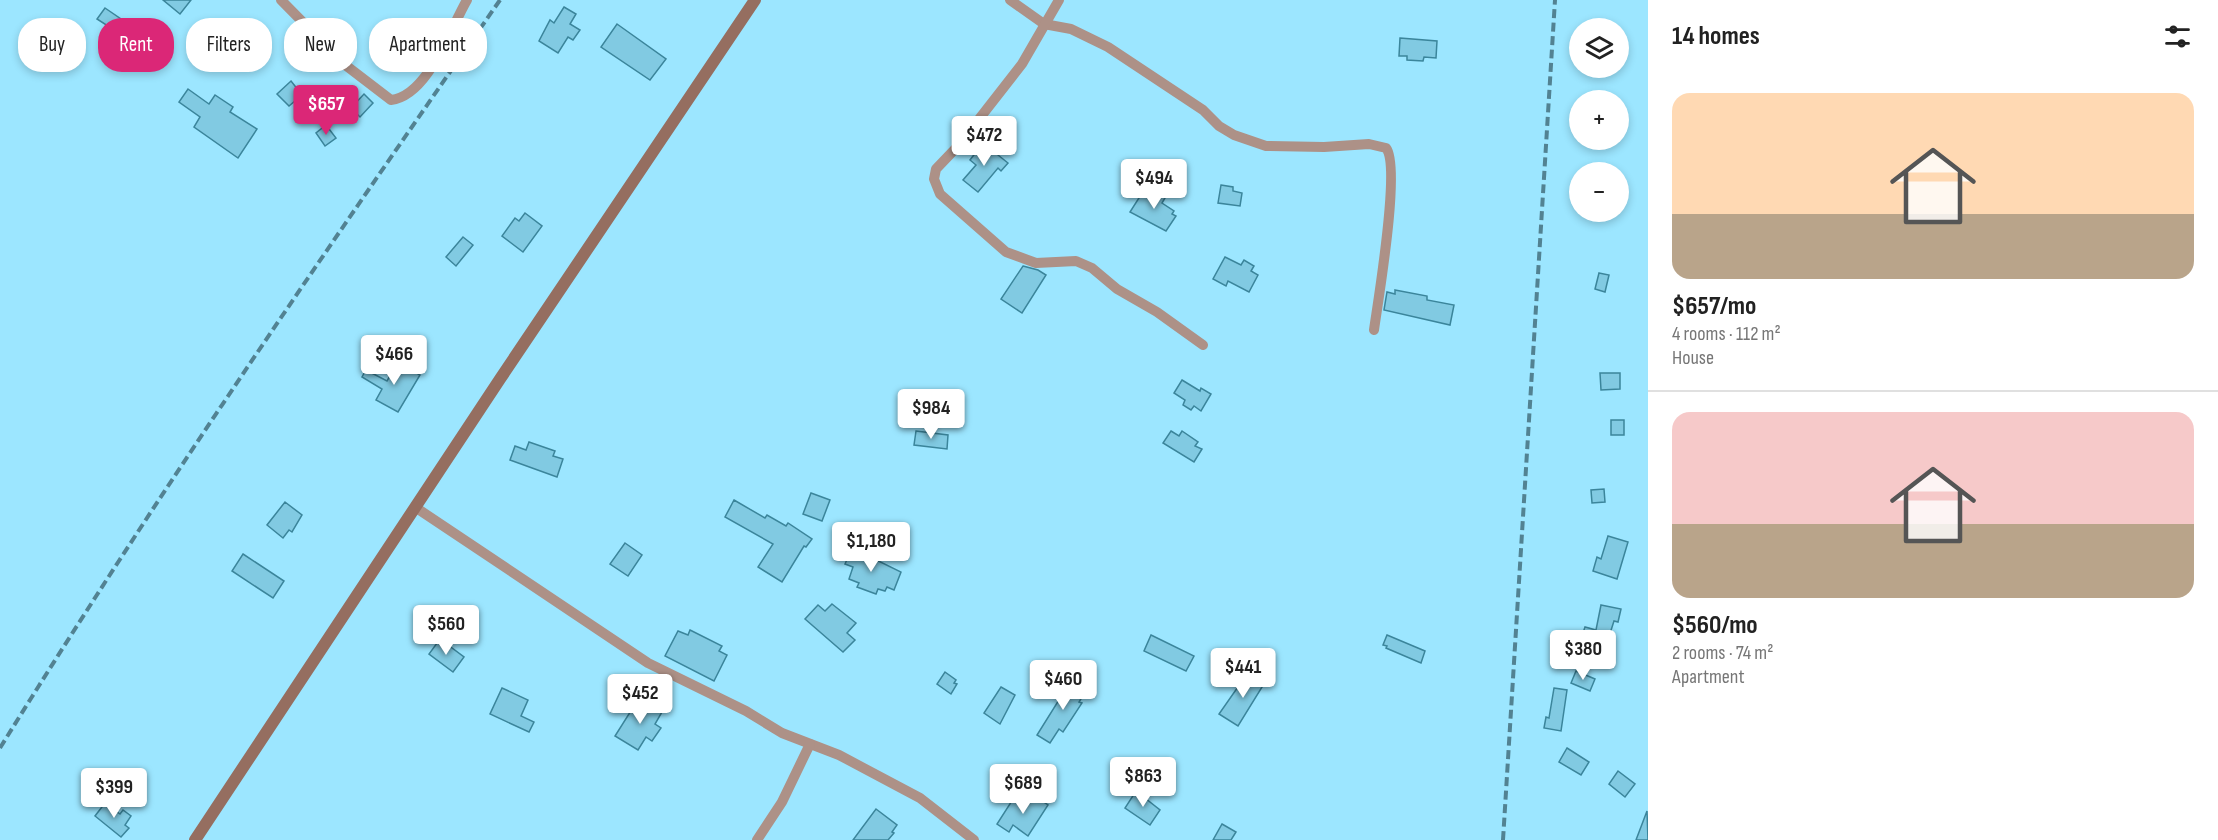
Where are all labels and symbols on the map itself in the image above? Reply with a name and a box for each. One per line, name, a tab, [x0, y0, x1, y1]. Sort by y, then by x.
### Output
pin: $657	[290, 85, 362, 136]
pin: $472	[948, 116, 1020, 167]
pin: $494	[1118, 159, 1190, 210]
pin: $466	[358, 335, 430, 386]
pin: $984	[895, 389, 967, 440]
pin: $1,180	[822, 522, 920, 573]
pin: $560	[410, 605, 482, 656]
pin: $380	[1547, 630, 1619, 681]
pin: $441	[1207, 648, 1279, 699]
pin: $460	[1027, 660, 1099, 711]
pin: $452	[604, 674, 676, 725]
pin: $863	[1107, 757, 1179, 808]
pin: $689	[987, 764, 1059, 815]
pin: $399	[78, 768, 150, 819]

